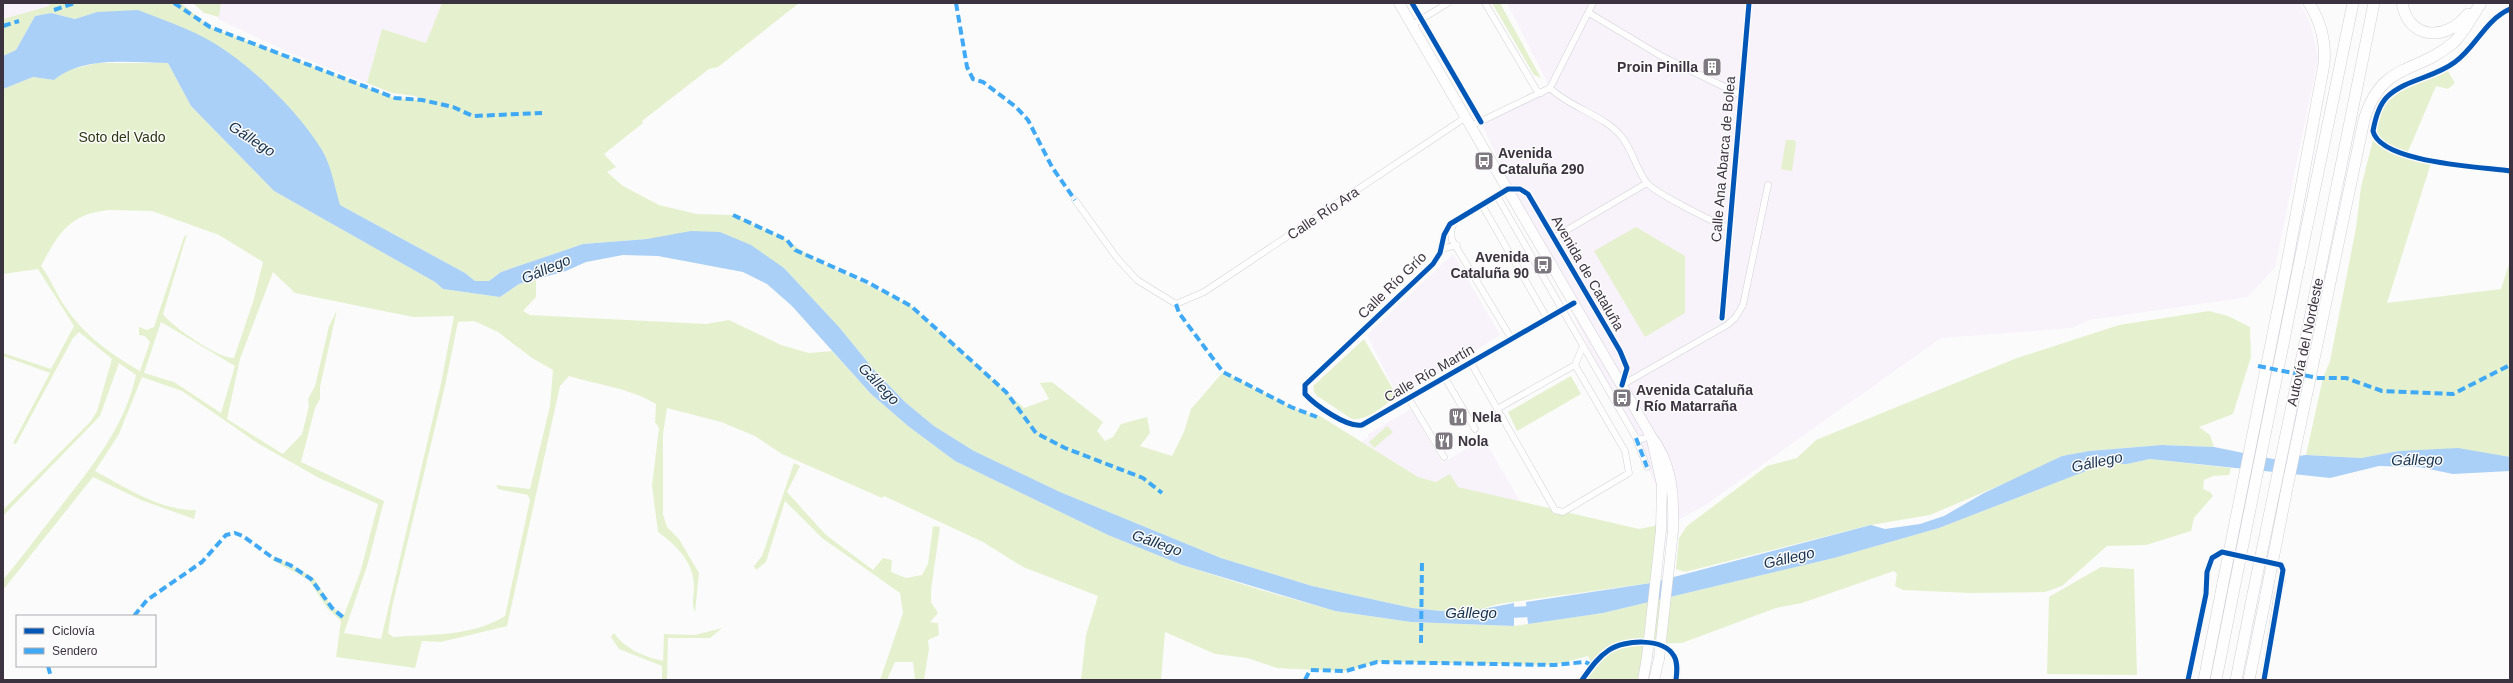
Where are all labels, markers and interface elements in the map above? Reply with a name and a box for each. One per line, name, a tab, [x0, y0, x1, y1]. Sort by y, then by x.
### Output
building icon: Proin Pinilla	[1701, 56, 1723, 78]
place label: Proin Pinilla	[1617, 59, 1698, 75]
street label: Calle Ana Abarca de Bolea	[1708, 75, 1738, 243]
water label: Gállego	[226, 117, 279, 160]
park label: Soto del Vado	[79, 129, 166, 145]
place label: Avenida Cataluña 290	[1498, 145, 1585, 177]
bus stop icon: Avenida Cataluña 290	[1473, 150, 1495, 172]
street label: Calle Río Ara	[1284, 183, 1362, 243]
street label: Avenida de Cataluña	[1549, 213, 1627, 333]
street label: Calle Río Grío	[1355, 248, 1430, 322]
place label: Avenida Cataluña 90	[1450, 249, 1529, 281]
water label: Gállego	[519, 251, 573, 286]
bus stop icon: Avenida Cataluña 90	[1532, 254, 1554, 276]
street label: Autovía del Nordeste	[2284, 276, 2326, 408]
street label: Calle Río Martín	[1381, 341, 1477, 405]
water label: Gállego	[855, 359, 903, 408]
place label: Avenida Cataluña / Río Matarraña	[1636, 382, 1753, 414]
bus stop icon: Avenida Cataluña / Río Matarraña	[1611, 387, 1633, 409]
restaurant icon: Nela	[1447, 406, 1469, 428]
place label: Nela	[1472, 409, 1502, 425]
restaurant icon: Nola	[1433, 430, 1455, 452]
place label: Nola	[1458, 433, 1489, 449]
water label: Gállego	[2070, 448, 2124, 475]
water label: Gállego	[2391, 451, 2443, 468]
water label: Gállego	[1130, 526, 1184, 559]
water label: Gállego	[1762, 543, 1816, 572]
water label: Gállego	[1445, 604, 1497, 621]
legend	[16, 615, 156, 667]
text: Ciclovía	[52, 624, 95, 638]
text: Sendero	[52, 644, 98, 658]

